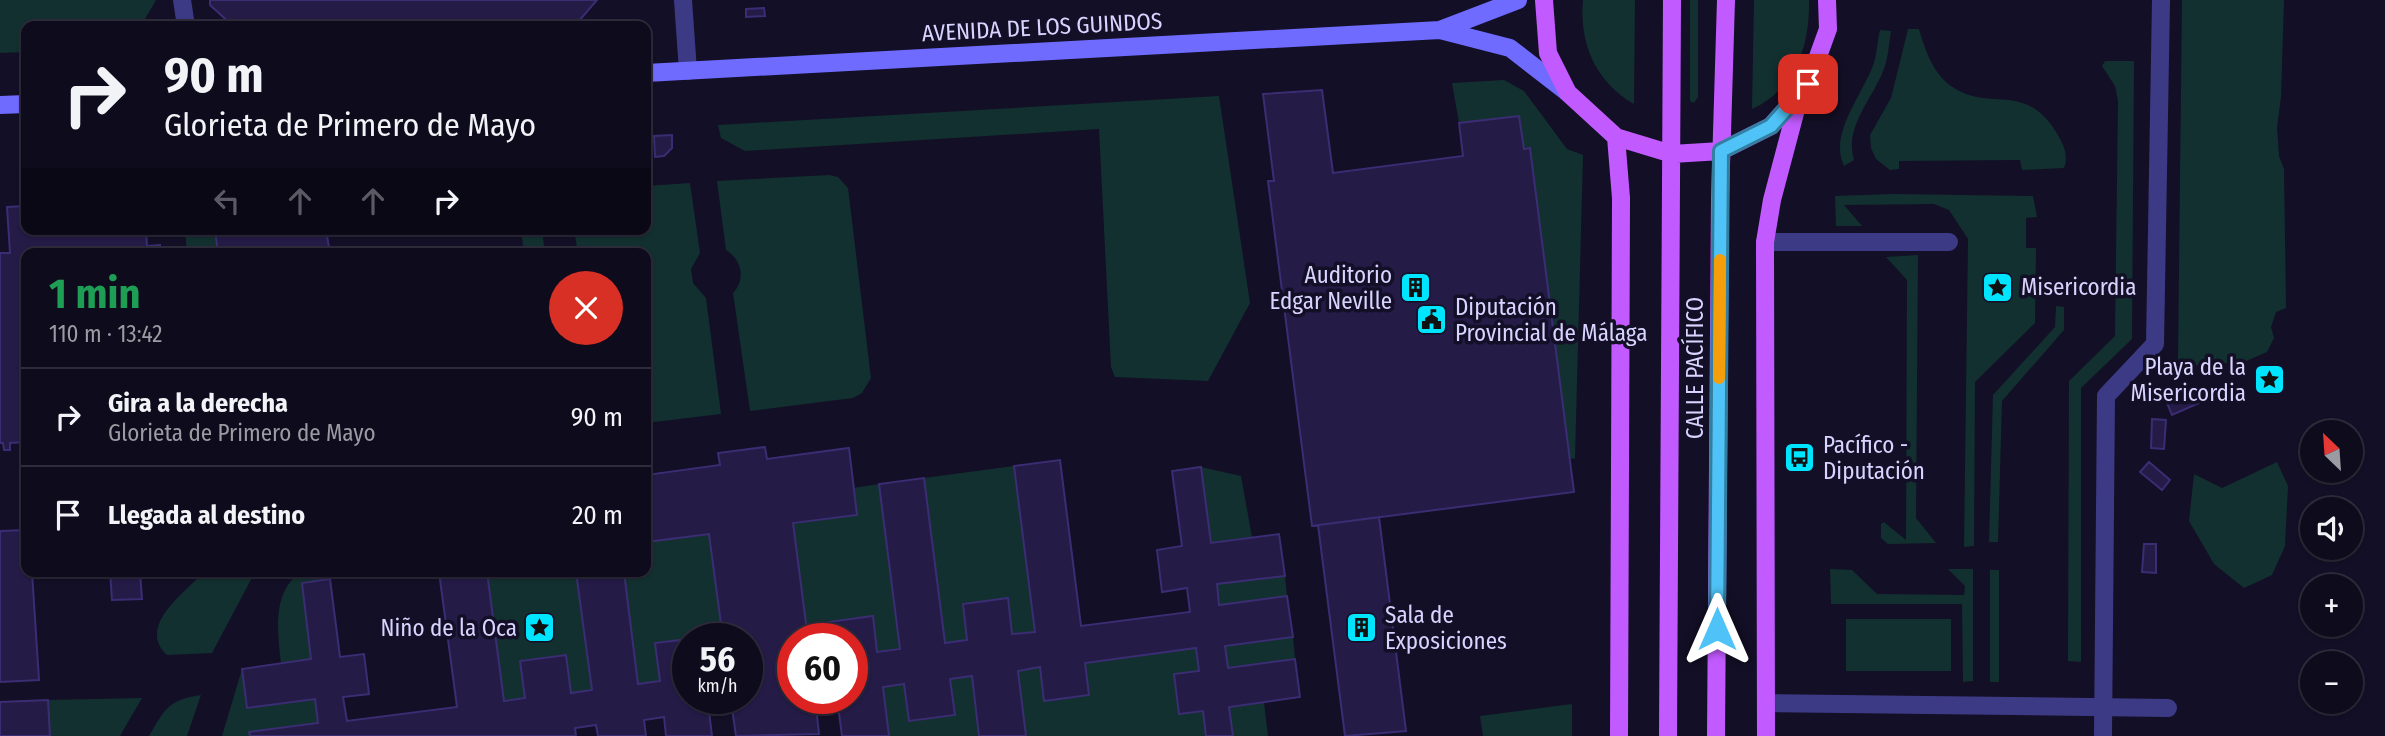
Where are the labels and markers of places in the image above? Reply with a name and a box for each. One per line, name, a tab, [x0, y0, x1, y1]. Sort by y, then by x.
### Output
pin	[1778, 54, 1838, 114]
place label: Auditorio Edgar Neville	[1270, 261, 1392, 315]
place icon: Misericordia	[1981, 270, 2015, 304]
building icon: Auditorio Edgar Neville	[1398, 271, 1432, 305]
place label: Misericordia	[2021, 273, 2136, 301]
place label: Diputación Provincial de Málaga	[1455, 293, 1647, 347]
public building icon: Diputación Provincial de Málaga	[1415, 303, 1449, 337]
place label: Playa de la Misericordia	[2131, 353, 2246, 407]
place icon: Playa de la Misericordia	[2252, 363, 2286, 397]
place label: Pacífico - Diputación	[1823, 431, 1925, 485]
bus stop icon: Pacífico - Diputación	[1783, 441, 1817, 475]
place label: Sala de Exposiciones	[1385, 601, 1507, 655]
place icon: Niño de la Oca	[523, 611, 557, 645]
building icon: Sala de Exposiciones	[1345, 611, 1379, 645]
place label: Niño de la Oca	[381, 614, 517, 642]

